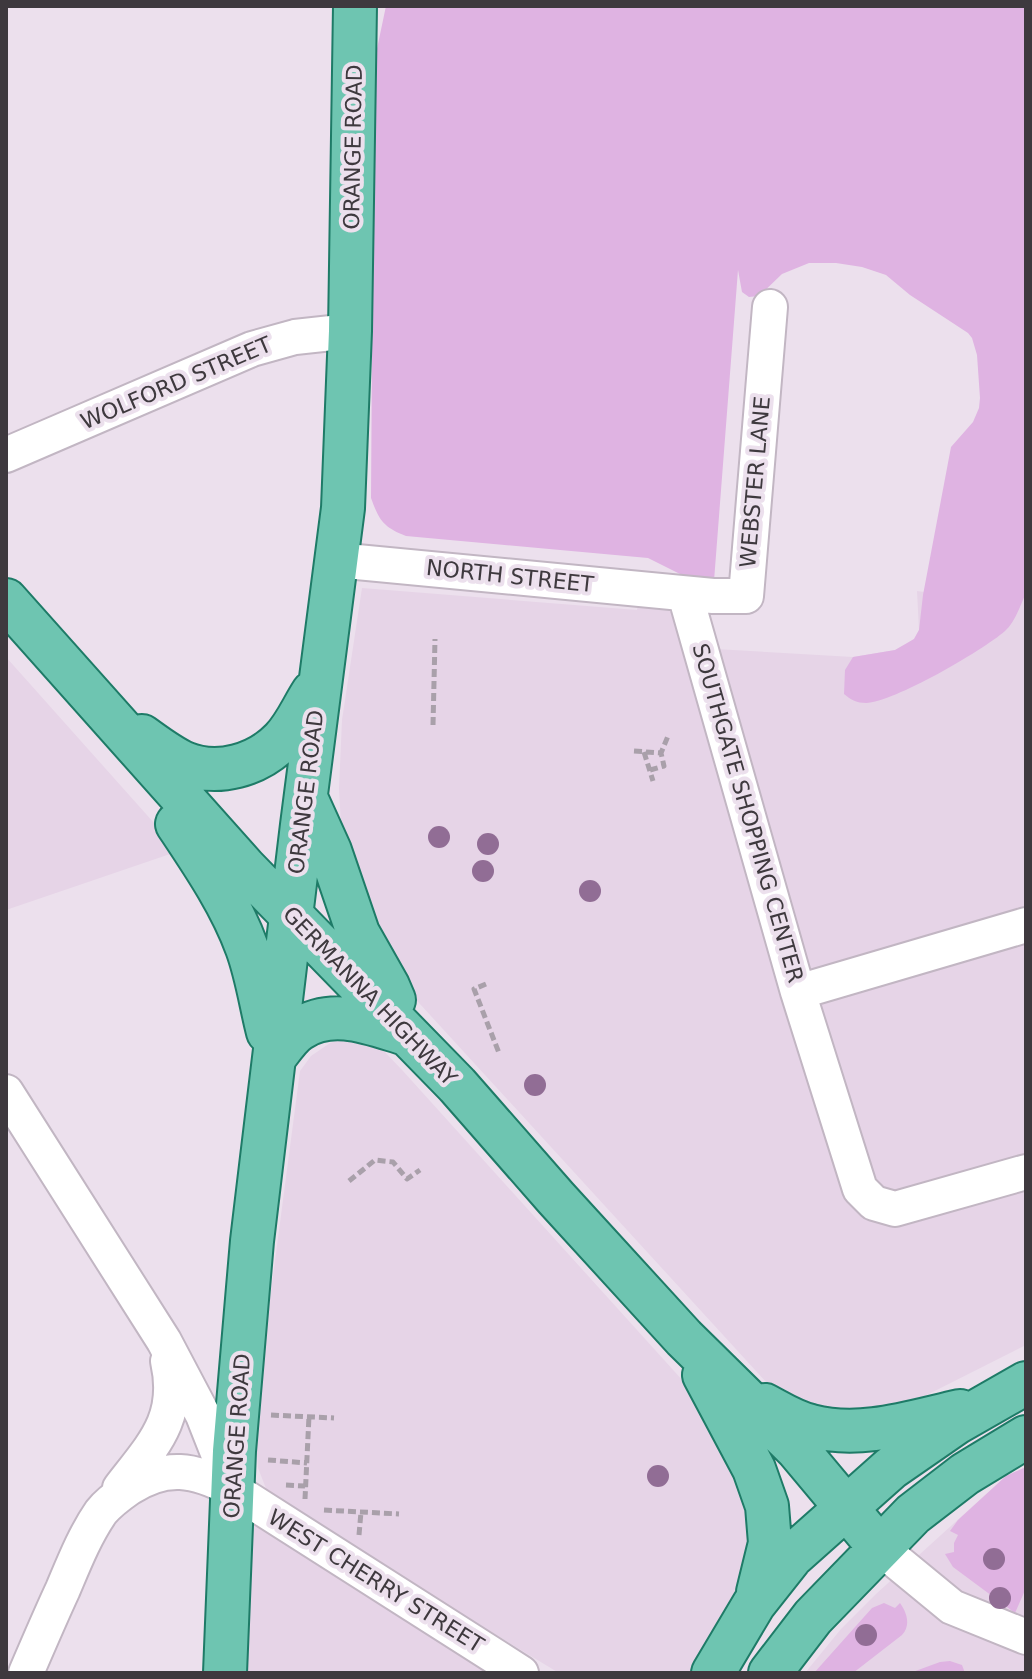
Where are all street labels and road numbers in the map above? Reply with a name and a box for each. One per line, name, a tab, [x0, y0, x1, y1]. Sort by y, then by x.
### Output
street label: ORANGE ROAD	[339, 64, 367, 230]
street label: WOLFORD STREET	[77, 331, 275, 434]
street label: WEBSTER LANE	[735, 395, 775, 569]
street label: NORTH STREET	[425, 555, 596, 597]
street label: SOUTHGATE SHOPPING CENTER	[688, 640, 808, 986]
street label: ORANGE ROAD	[284, 708, 328, 876]
street label: GERMANNA HIGHWAY	[278, 901, 462, 1091]
street label: ORANGE ROAD	[219, 1353, 255, 1519]
street label: WEST CHERRY STREET	[264, 1504, 489, 1658]

